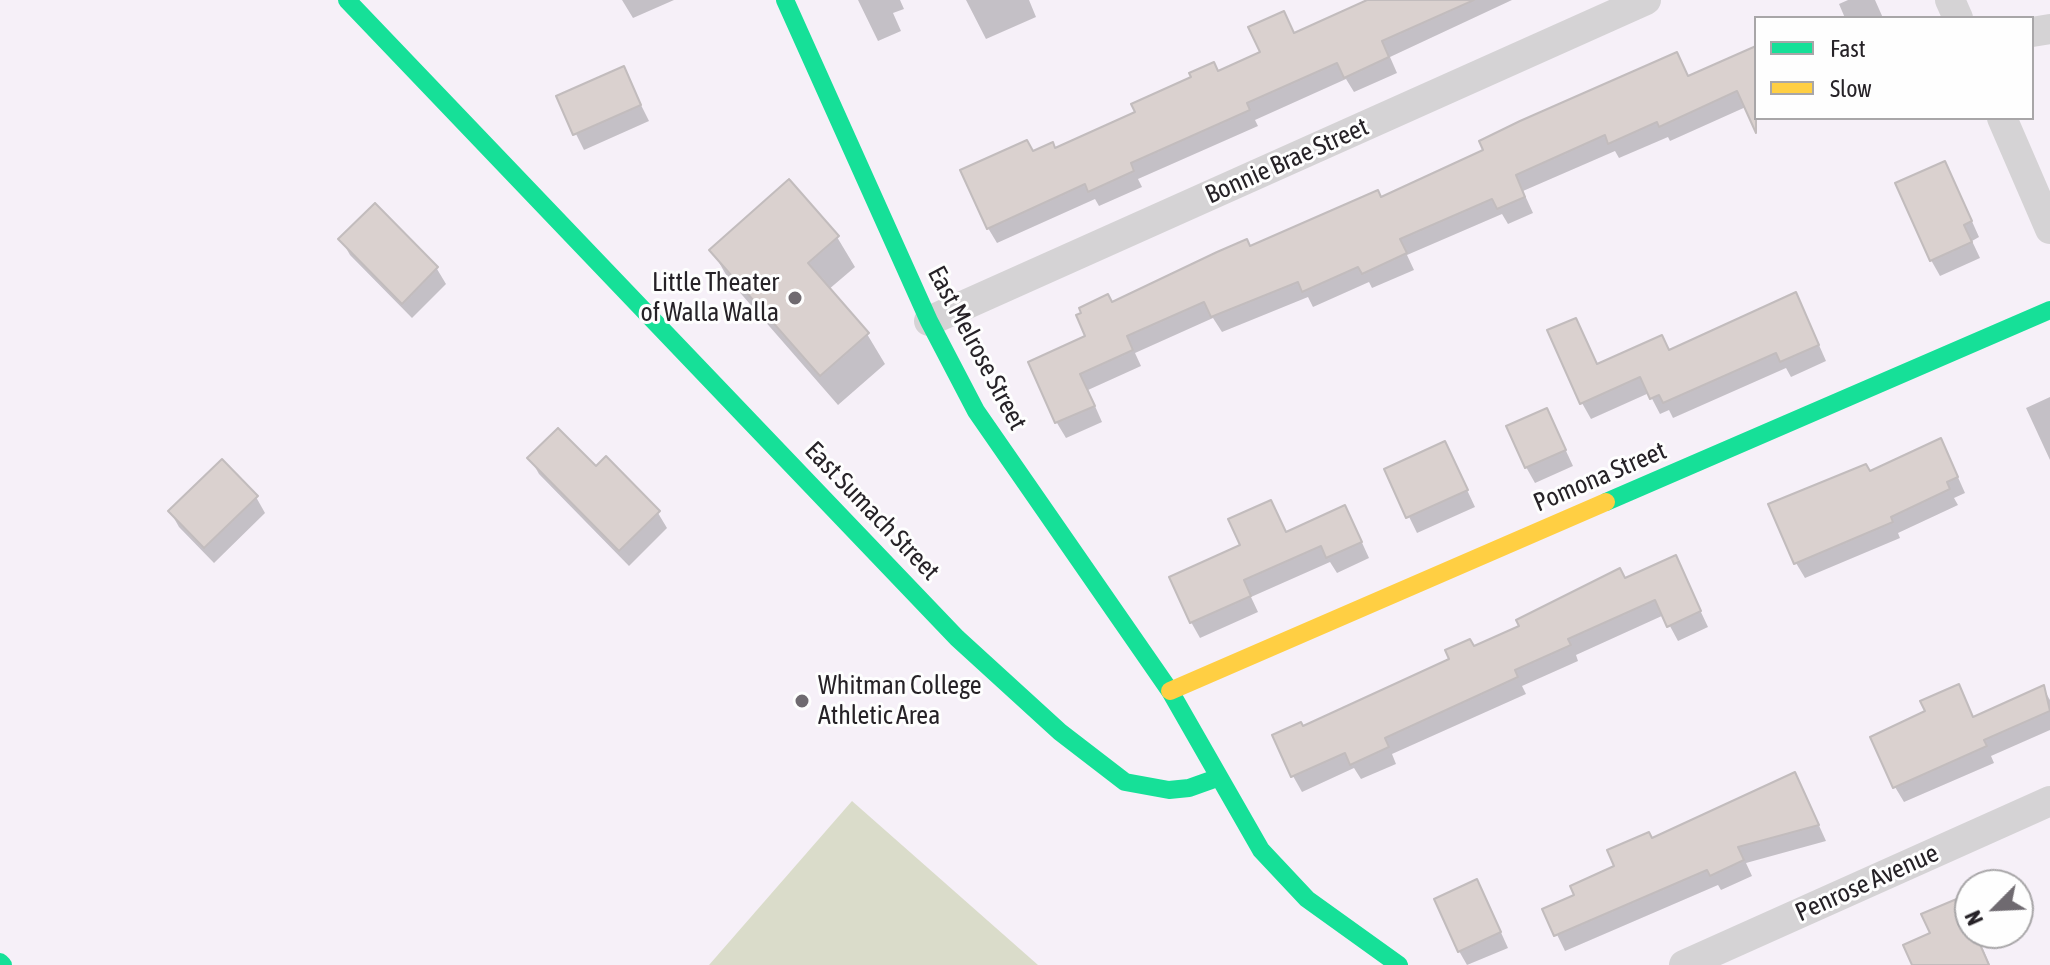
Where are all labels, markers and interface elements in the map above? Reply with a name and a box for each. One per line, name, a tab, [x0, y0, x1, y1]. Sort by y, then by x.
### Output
legend	[1754, 16, 2034, 120]
text: Fast	[1830, 35, 1866, 62]
text: Slow	[1830, 75, 1872, 102]
street label: Bonnie Brae Street	[1201, 111, 1373, 211]
street label: East Melrose Street	[921, 261, 1033, 435]
place label: Little Theater of Walla Walla	[640, 267, 779, 328]
marker: Little Theater of Walla Walla	[786, 289, 804, 307]
street label: East Sumach Street	[798, 435, 946, 587]
street label: Pomona Street	[1529, 435, 1671, 519]
place label: Whitman College Athletic Area	[818, 670, 982, 732]
marker: Whitman College Athletic Area	[793, 692, 811, 710]
street label: Penrose Avenue	[1791, 838, 1943, 928]
north arrow	[1954, 869, 2034, 949]
text: N	[1959, 907, 1988, 929]

